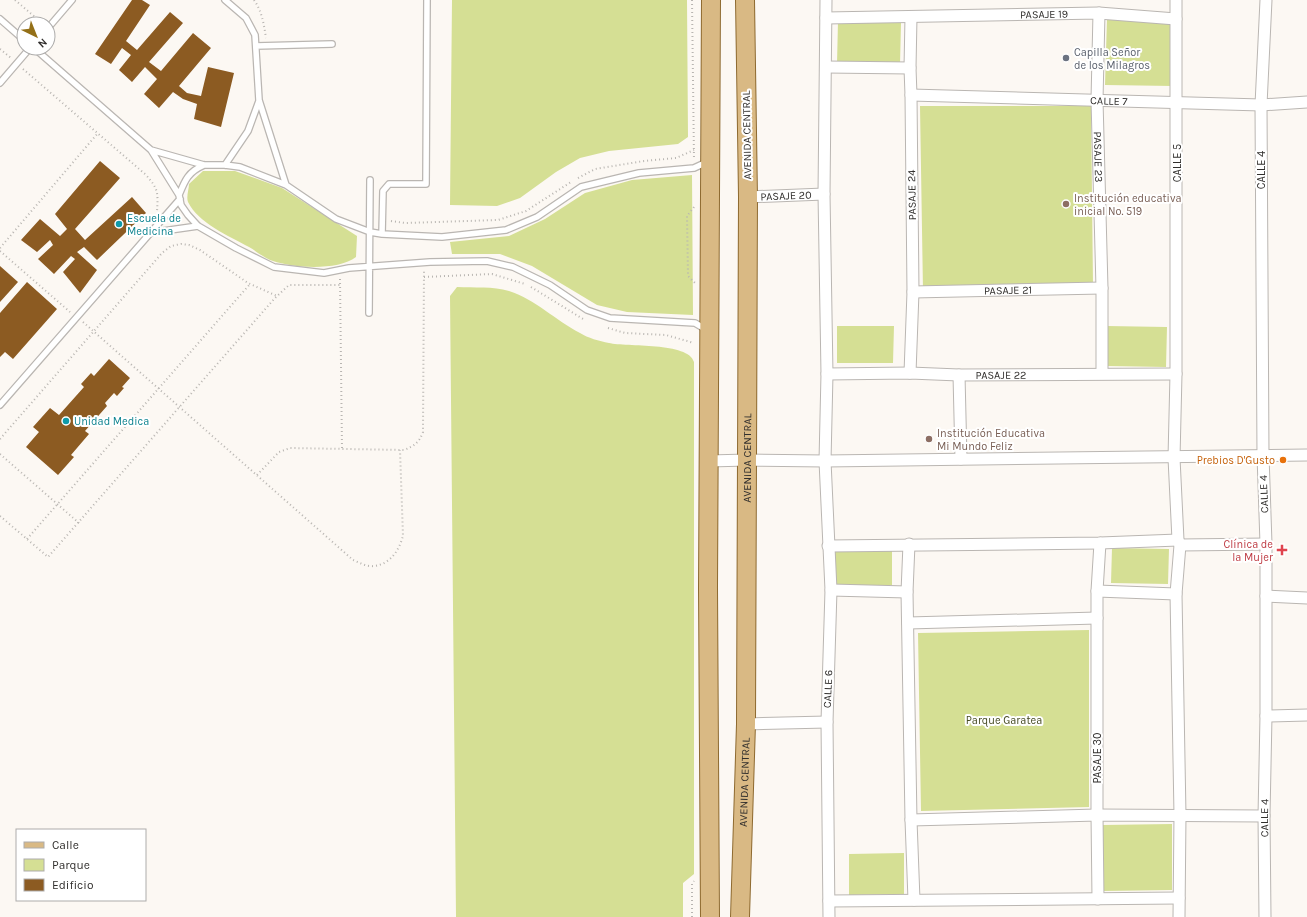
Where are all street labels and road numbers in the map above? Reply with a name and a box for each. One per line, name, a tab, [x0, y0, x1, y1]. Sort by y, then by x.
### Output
street label: PASAJE 19	[1020, 7, 1068, 21]
street label: AVENIDA CENTRAL	[740, 89, 754, 180]
street label: CALLE 7	[1090, 94, 1128, 108]
street label: PASAJE 23	[1091, 131, 1106, 183]
street label: CALLE 5	[1171, 144, 1184, 182]
street label: CALLE 4	[1255, 151, 1268, 189]
street label: PASAJE 24	[905, 170, 919, 220]
street label: PASAJE 20	[760, 188, 812, 203]
street label: PASAJE 21	[984, 283, 1032, 297]
street label: PASAJE 22	[975, 368, 1026, 381]
street label: AVENIDA CENTRAL	[740, 412, 754, 503]
street label: CALLE 4	[1257, 475, 1271, 513]
street label: CALLE 6	[821, 670, 835, 708]
street label: PASAJE 30	[1091, 732, 1104, 784]
street label: AVENIDA CENTRAL	[736, 736, 752, 827]
street label: CALLE 4	[1257, 799, 1271, 837]

